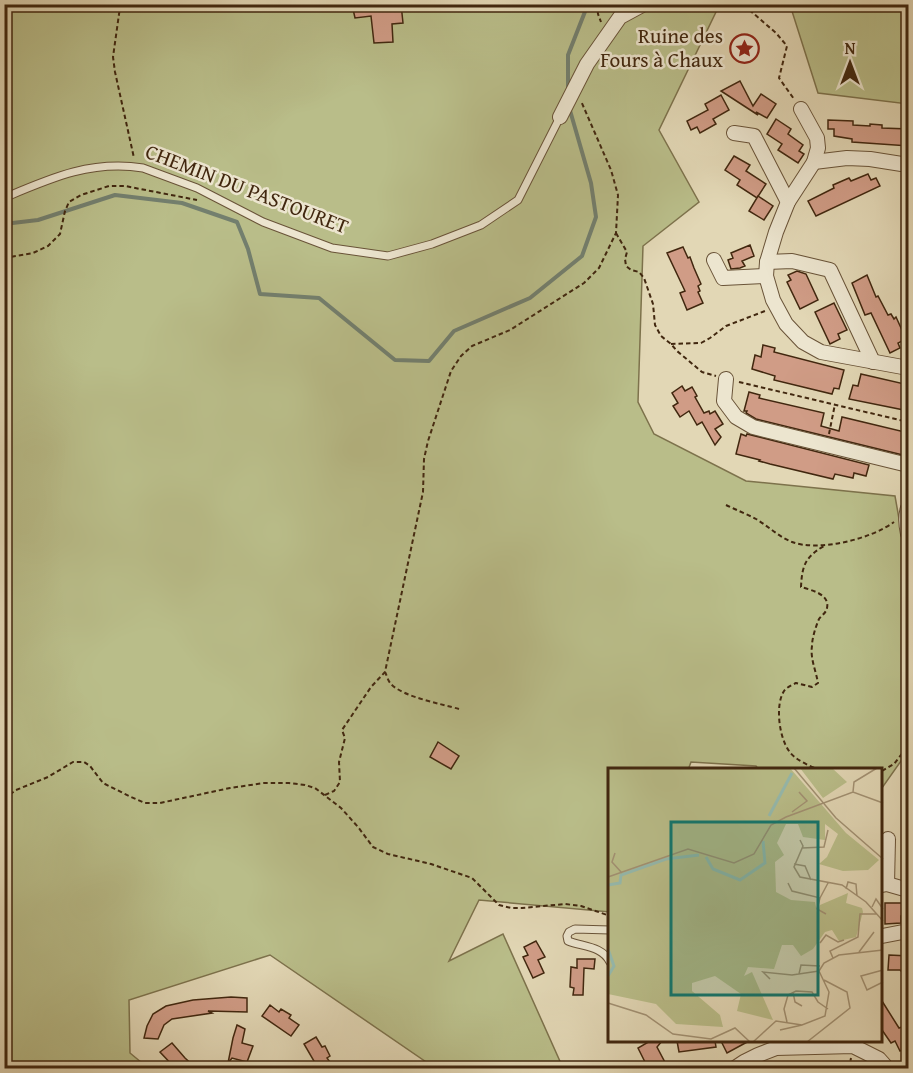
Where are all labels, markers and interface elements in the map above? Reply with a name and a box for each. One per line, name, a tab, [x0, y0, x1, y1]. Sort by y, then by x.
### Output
place label: Ruine des Fours à Chaux	[600, 20, 723, 75]
place icon: Ruine des Fours à Chaux	[728, 32, 760, 64]
north arrow	[820, 33, 880, 93]
text: N	[845, 36, 856, 60]
street label: CHEMIN DU PASTOURET	[141, 136, 353, 242]
inset map	[608, 768, 883, 1043]

